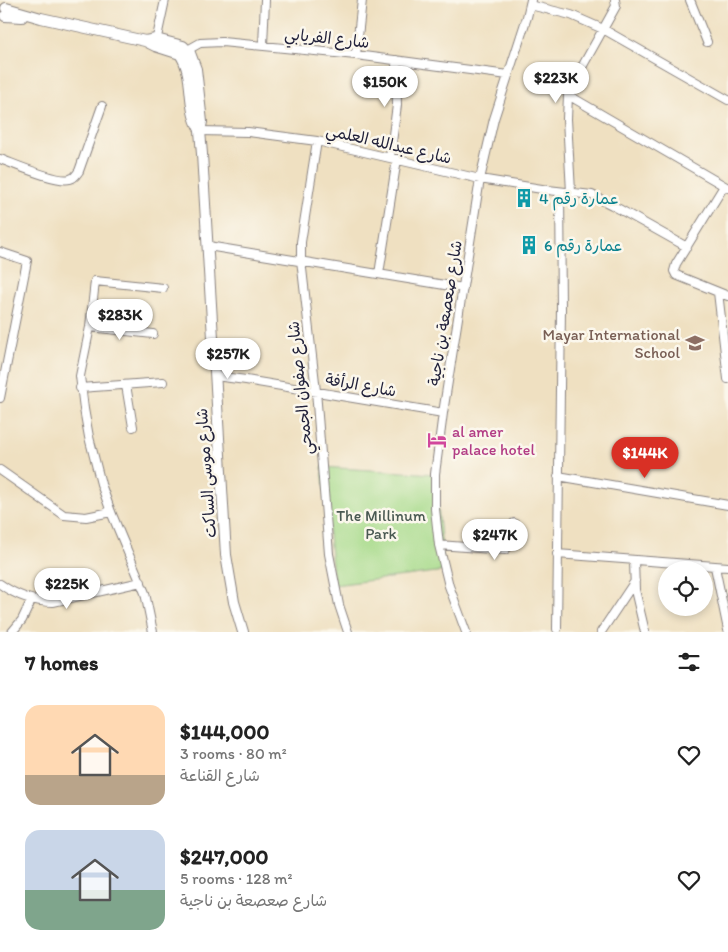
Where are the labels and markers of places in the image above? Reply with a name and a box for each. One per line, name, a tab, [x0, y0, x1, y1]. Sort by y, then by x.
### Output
pin: $223K	[521, 62, 591, 104]
pin: $150K	[350, 66, 420, 108]
building icon: عمارة رقم 4	[513, 187, 535, 209]
place label: عمارة رقم 4	[539, 189, 619, 211]
building icon: عمارة رقم 6	[518, 234, 540, 256]
place label: عمارة رقم 6	[544, 236, 623, 258]
pin: $283K	[85, 298, 155, 341]
place label: Mayar International School	[542, 325, 680, 362]
school or university icon: Mayar International School	[684, 332, 706, 354]
pin: $257K	[193, 338, 263, 380]
place label: al amer palace hotel	[452, 422, 535, 459]
hotel icon: al amer palace hotel	[426, 429, 448, 451]
pin: $144K	[610, 436, 680, 479]
pin: $247K	[460, 518, 530, 561]
pin: $225K	[32, 568, 102, 610]

